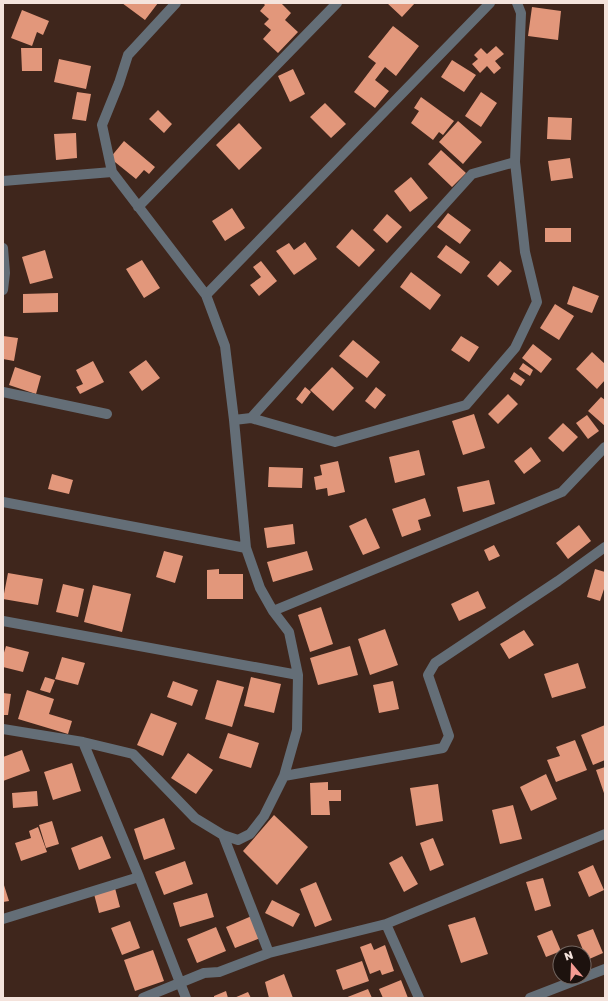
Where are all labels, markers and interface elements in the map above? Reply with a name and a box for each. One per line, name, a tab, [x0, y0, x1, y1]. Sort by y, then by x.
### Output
north arrow	[552, 945, 592, 985]
text: N	[563, 948, 575, 963]

